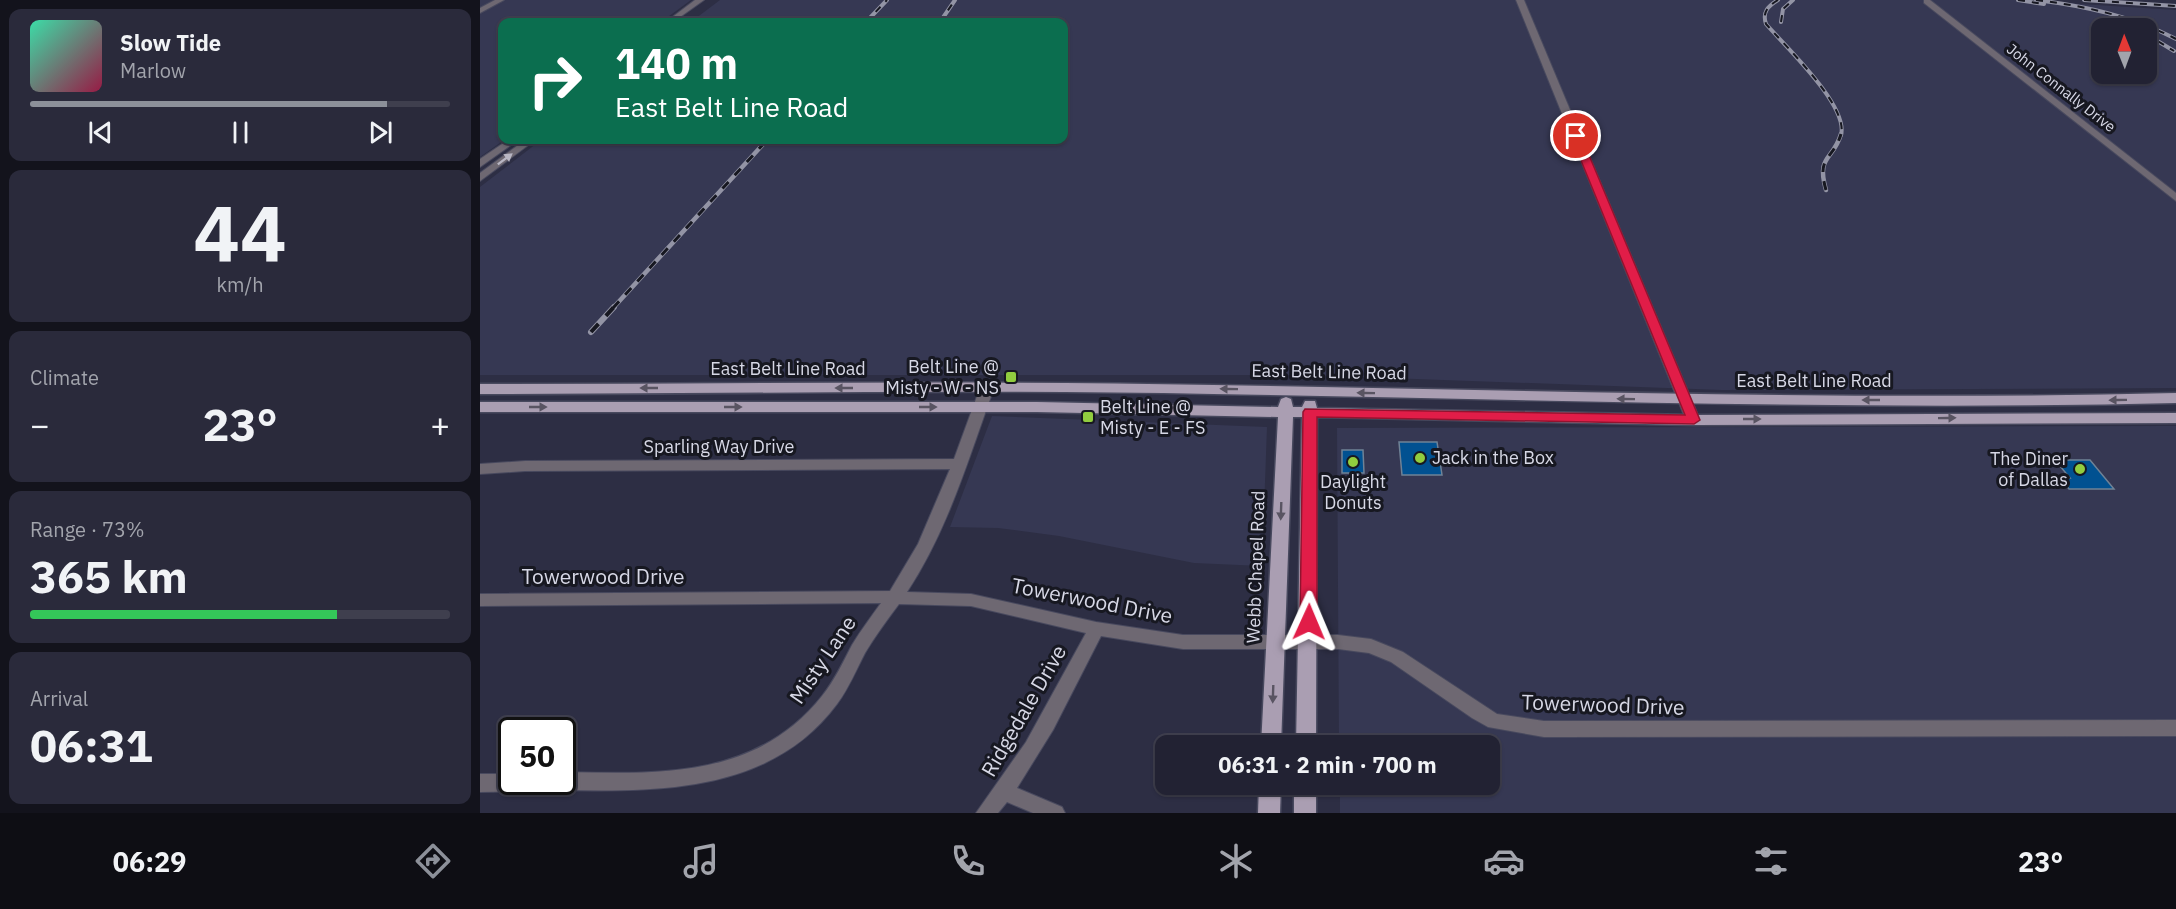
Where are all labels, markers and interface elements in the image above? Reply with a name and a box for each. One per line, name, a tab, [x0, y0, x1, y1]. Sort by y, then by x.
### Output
north arrow	[2091, 18, 2157, 84]
map controls	[2091, 18, 2157, 84]
text: Slow Tide	[120, 28, 221, 57]
text: 140 m	[615, 36, 738, 91]
street label: John Connally Drive	[2003, 39, 2120, 136]
icon: right	[516, 42, 594, 120]
text: Marlow	[120, 57, 186, 84]
text: East Belt Line Road	[615, 89, 848, 124]
pin	[1550, 110, 1601, 161]
icon: previous	[84, 116, 117, 149]
icon: pause	[224, 116, 257, 149]
icon: next	[364, 116, 397, 149]
icon: arrive	[1559, 119, 1592, 152]
one-way arrow	[498, 153, 513, 165]
text: 44	[193, 181, 287, 282]
text: km/h	[216, 271, 264, 298]
place label: Belt Line @ Misty - W - NS	[885, 355, 999, 399]
street label: East Belt Line Road	[710, 357, 866, 380]
street label: East Belt Line Road	[1251, 359, 1407, 384]
text: Climate	[30, 364, 99, 391]
street label: East Belt Line Road	[1736, 369, 1892, 392]
marker: Belt Line @ Misty - W - NS	[1004, 370, 1018, 384]
one-way arrow	[640, 383, 659, 393]
one-way arrow	[835, 383, 854, 393]
one-way arrow	[1220, 384, 1239, 394]
one-way arrow	[1356, 388, 1375, 397]
one-way arrow	[1617, 394, 1636, 403]
text: 23°	[202, 395, 278, 453]
place label: Belt Line @ Misty - E - FS	[1100, 395, 1205, 439]
one-way arrow	[1862, 395, 1881, 405]
one-way arrow	[2108, 395, 2127, 404]
one-way arrow	[529, 402, 548, 412]
one-way arrow	[724, 402, 743, 412]
one-way arrow	[919, 402, 938, 412]
text: −	[30, 403, 50, 446]
text: +	[430, 403, 450, 446]
marker: Belt Line @ Misty - E - FS	[1081, 410, 1095, 424]
one-way arrow	[1937, 414, 1956, 423]
one-way arrow	[1742, 415, 1761, 424]
street label: Sparling Way Drive	[644, 435, 795, 458]
place label: Jack in the Box	[1432, 446, 1554, 469]
place label: The Diner of Dallas	[1990, 447, 2068, 491]
marker: Jack in the Box	[1413, 451, 1427, 465]
marker: Daylight Donuts	[1346, 455, 1360, 469]
marker: The Diner of Dallas	[2073, 462, 2087, 476]
place label: Daylight Donuts	[1320, 470, 1386, 514]
street label: Webb Chapel Road	[1241, 490, 1270, 644]
one-way arrow	[1276, 502, 1285, 521]
text: Range · 73%	[30, 516, 145, 543]
text: 365 km	[30, 547, 188, 605]
street label: Towerwood Drive	[521, 562, 685, 590]
street label: Towerwood Drive	[1009, 571, 1175, 629]
position arrow	[1277, 590, 1341, 654]
street label: Misty Lane	[783, 610, 862, 709]
street label: Ridgedale Drive	[974, 640, 1072, 781]
text: Arrival	[30, 685, 88, 712]
one-way arrow	[1269, 685, 1278, 704]
street label: Towerwood Drive	[1521, 687, 1685, 721]
text: 06:31	[30, 716, 153, 774]
speed limit sign: 50	[498, 717, 576, 795]
text: 06:31 · 2 min · 700 m	[1218, 750, 1437, 779]
icon: directions	[412, 840, 454, 882]
icon: music	[680, 840, 722, 882]
icon: phone	[947, 840, 989, 882]
icon: climate	[1215, 840, 1257, 882]
icon: car	[1483, 840, 1525, 882]
icon: filters	[1750, 840, 1792, 882]
text: 06:29	[113, 844, 187, 879]
text: 23°	[2018, 844, 2063, 879]

